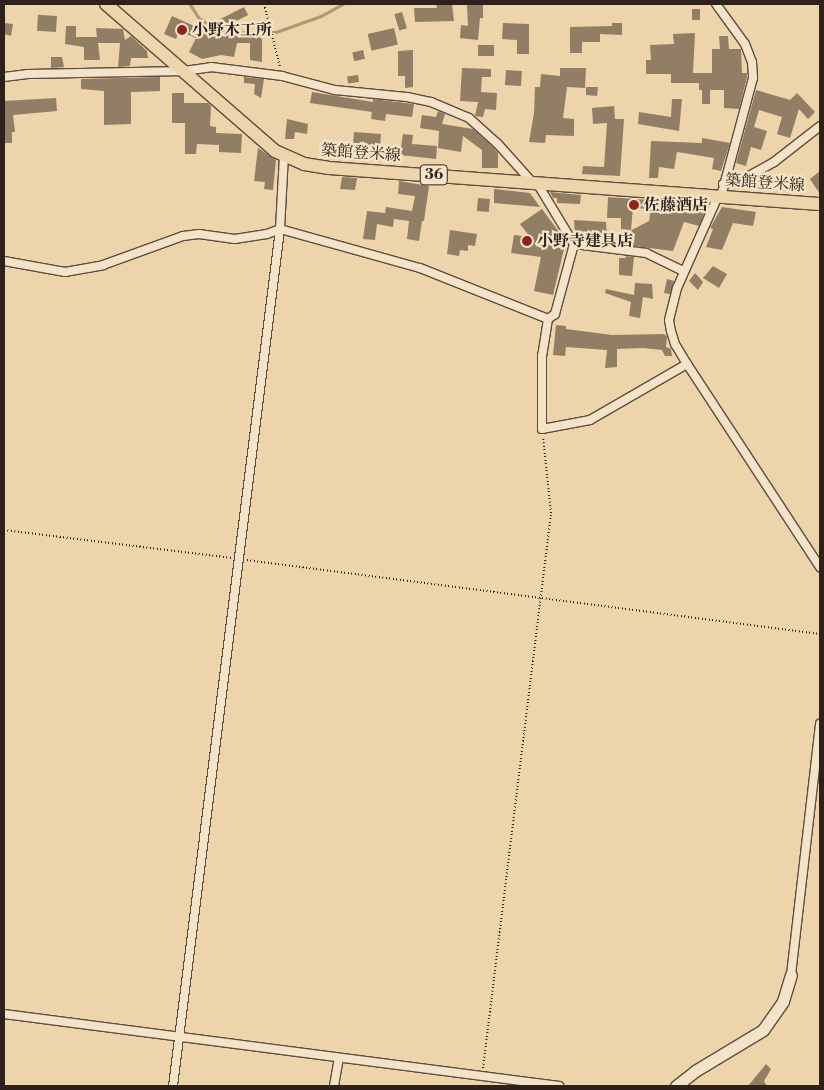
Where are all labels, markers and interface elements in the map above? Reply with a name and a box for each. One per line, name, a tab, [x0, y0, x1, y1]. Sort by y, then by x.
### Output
place label: 小野木工所	[192, 20, 272, 40]
marker: 小野木工所	[176, 24, 188, 36]
street label: 築館登米線	[320, 141, 402, 165]
road number: 36	[419, 162, 449, 188]
street label: 築館登米線	[724, 171, 806, 195]
place label: 佐藤酒店	[644, 195, 708, 215]
marker: 佐藤酒店	[628, 199, 640, 211]
place label: 小野寺建具店	[537, 231, 633, 251]
marker: 小野寺建具店	[521, 235, 533, 247]

